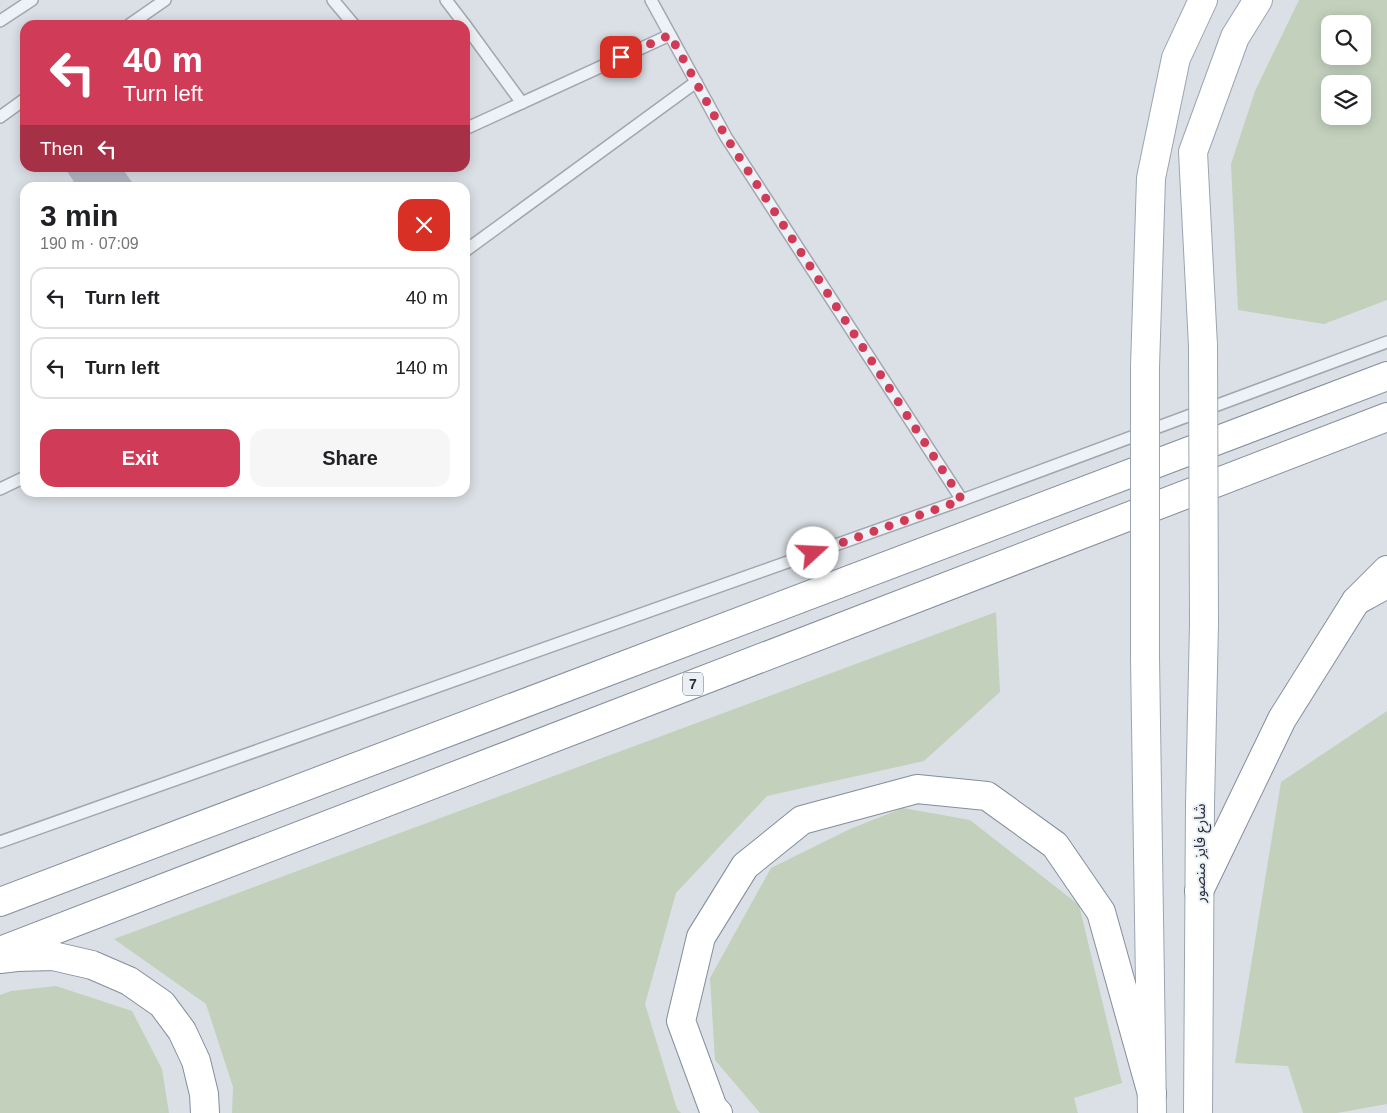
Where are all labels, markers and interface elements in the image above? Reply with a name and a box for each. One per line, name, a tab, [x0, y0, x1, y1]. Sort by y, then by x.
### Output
map controls	[1321, 15, 1371, 125]
button: search	[1321, 15, 1371, 65]
pin	[600, 36, 642, 78]
icon: left	[40, 40, 105, 105]
text: 40 m	[123, 40, 203, 79]
icon: arrive	[607, 43, 635, 71]
button: layers	[1321, 75, 1371, 125]
text: Turn left	[123, 81, 203, 106]
icon: left	[93, 135, 121, 163]
text: Then	[40, 138, 83, 159]
text: 3 min	[40, 199, 118, 232]
button: close	[398, 199, 450, 251]
text: 190 m · 07:09	[40, 235, 139, 252]
icon: left	[42, 284, 70, 312]
text: Turn left	[85, 287, 160, 308]
text: 40 m	[406, 287, 448, 308]
icon: left	[42, 354, 70, 382]
text: Turn left	[85, 357, 160, 378]
text: 140 m	[395, 357, 448, 378]
button: Exit	[40, 429, 240, 487]
button: Share	[250, 429, 450, 487]
position arrow	[786, 526, 838, 578]
road number: 7	[683, 672, 703, 696]
street label: شارع فايز منصور	[1191, 803, 1212, 903]

